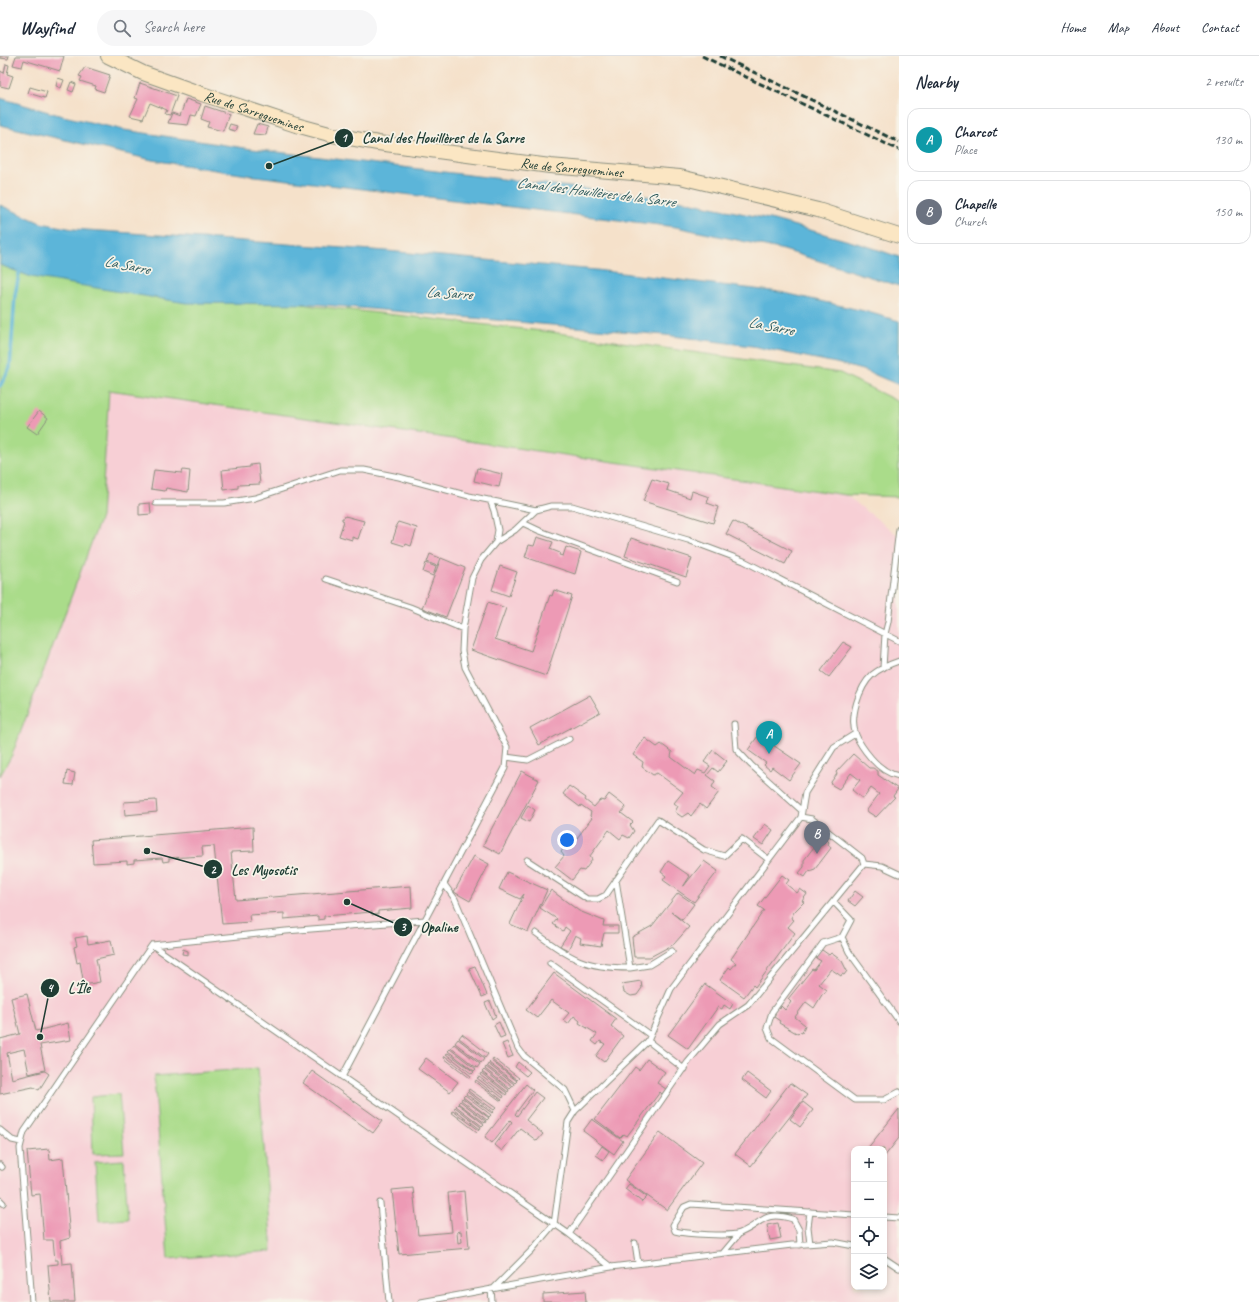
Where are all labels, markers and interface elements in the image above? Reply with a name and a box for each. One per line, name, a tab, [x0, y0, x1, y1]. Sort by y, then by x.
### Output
search box	[97, 10, 377, 46]
text: Wayfind	[20, 16, 73, 40]
icon: search	[111, 17, 133, 39]
text: Search here	[143, 18, 204, 37]
text: Home	[1060, 19, 1086, 36]
text: Map	[1108, 19, 1129, 36]
text: About	[1151, 19, 1179, 36]
text: Contact	[1201, 19, 1239, 36]
text: Nearby	[915, 72, 958, 93]
text: 2 results	[1205, 74, 1243, 90]
street label: Rue de Sarreguemines	[202, 87, 306, 136]
text: Charcot	[954, 123, 996, 142]
callout: Canal des Houillères de la Sarre	[334, 124, 532, 151]
text: Canal des Houillères de la Sarre	[362, 129, 525, 148]
text: 1	[341, 130, 348, 146]
text: A	[926, 132, 932, 148]
text: 130 m	[1214, 132, 1242, 148]
text: Place	[954, 142, 977, 158]
street label: Rue de Sarreguemines	[520, 154, 625, 181]
water label: Canal des Houillères de la Sarre	[516, 173, 678, 212]
text: Chapelle	[954, 195, 996, 214]
text: B	[926, 204, 932, 220]
text: 150 m	[1214, 204, 1242, 220]
text: Church	[954, 214, 987, 230]
water label: La Sarre	[103, 252, 153, 280]
water label: La Sarre	[426, 283, 474, 304]
water label: La Sarre	[747, 313, 797, 341]
pin: A	[756, 721, 782, 754]
pin: B	[804, 821, 830, 854]
your location	[557, 830, 577, 850]
callout: Les Myosotis	[203, 856, 305, 883]
text: Les Myosotis	[231, 861, 299, 880]
text: 2	[210, 862, 217, 878]
callout: Opaline	[393, 913, 466, 940]
text: Opaline	[420, 918, 459, 937]
text: 3	[400, 919, 407, 935]
callout: L'Île	[40, 974, 98, 1001]
text: L'Île	[68, 979, 92, 998]
text: 4	[47, 980, 54, 996]
map controls	[851, 1146, 887, 1290]
button: +	[851, 1146, 887, 1182]
button: −	[851, 1182, 887, 1218]
button: locate	[851, 1218, 887, 1254]
button: layers	[851, 1254, 887, 1290]

